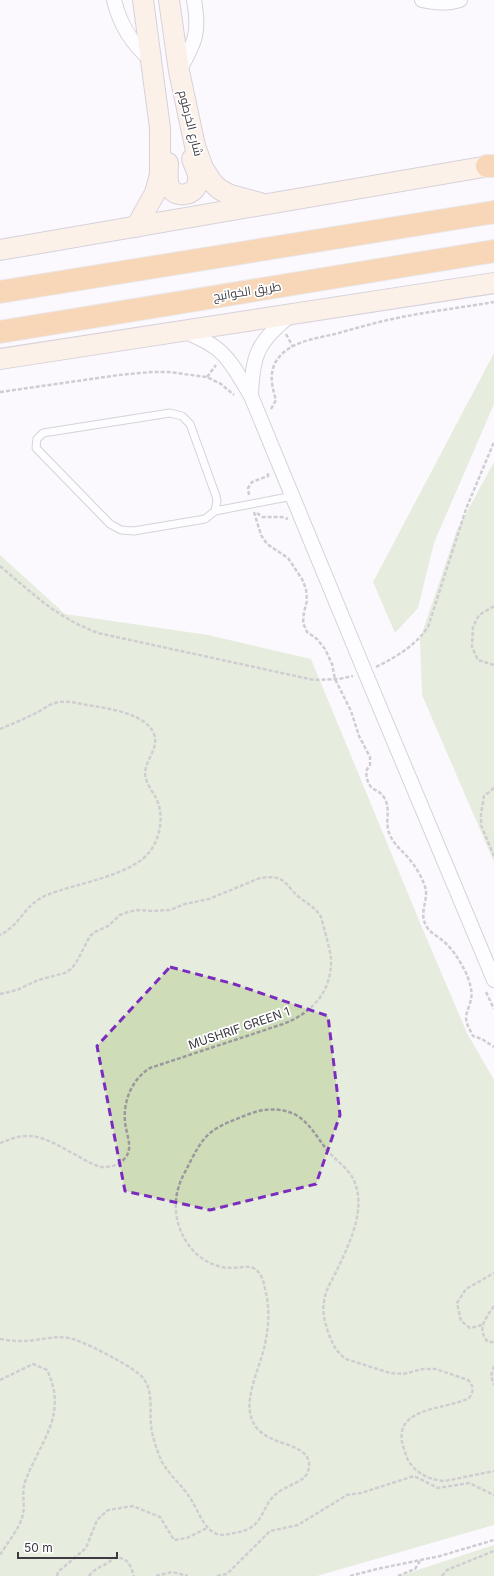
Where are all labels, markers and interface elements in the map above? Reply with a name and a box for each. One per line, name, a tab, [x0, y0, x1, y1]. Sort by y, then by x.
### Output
street label: شارع الخرطوم	[175, 89, 206, 158]
street label: طريق الخوانيج	[212, 278, 282, 305]
street label: MUSHRIF GREEN 1	[186, 1004, 292, 1052]
scale bar	[18, 1534, 117, 1560]
text: 50 m	[24, 1540, 53, 1555]

